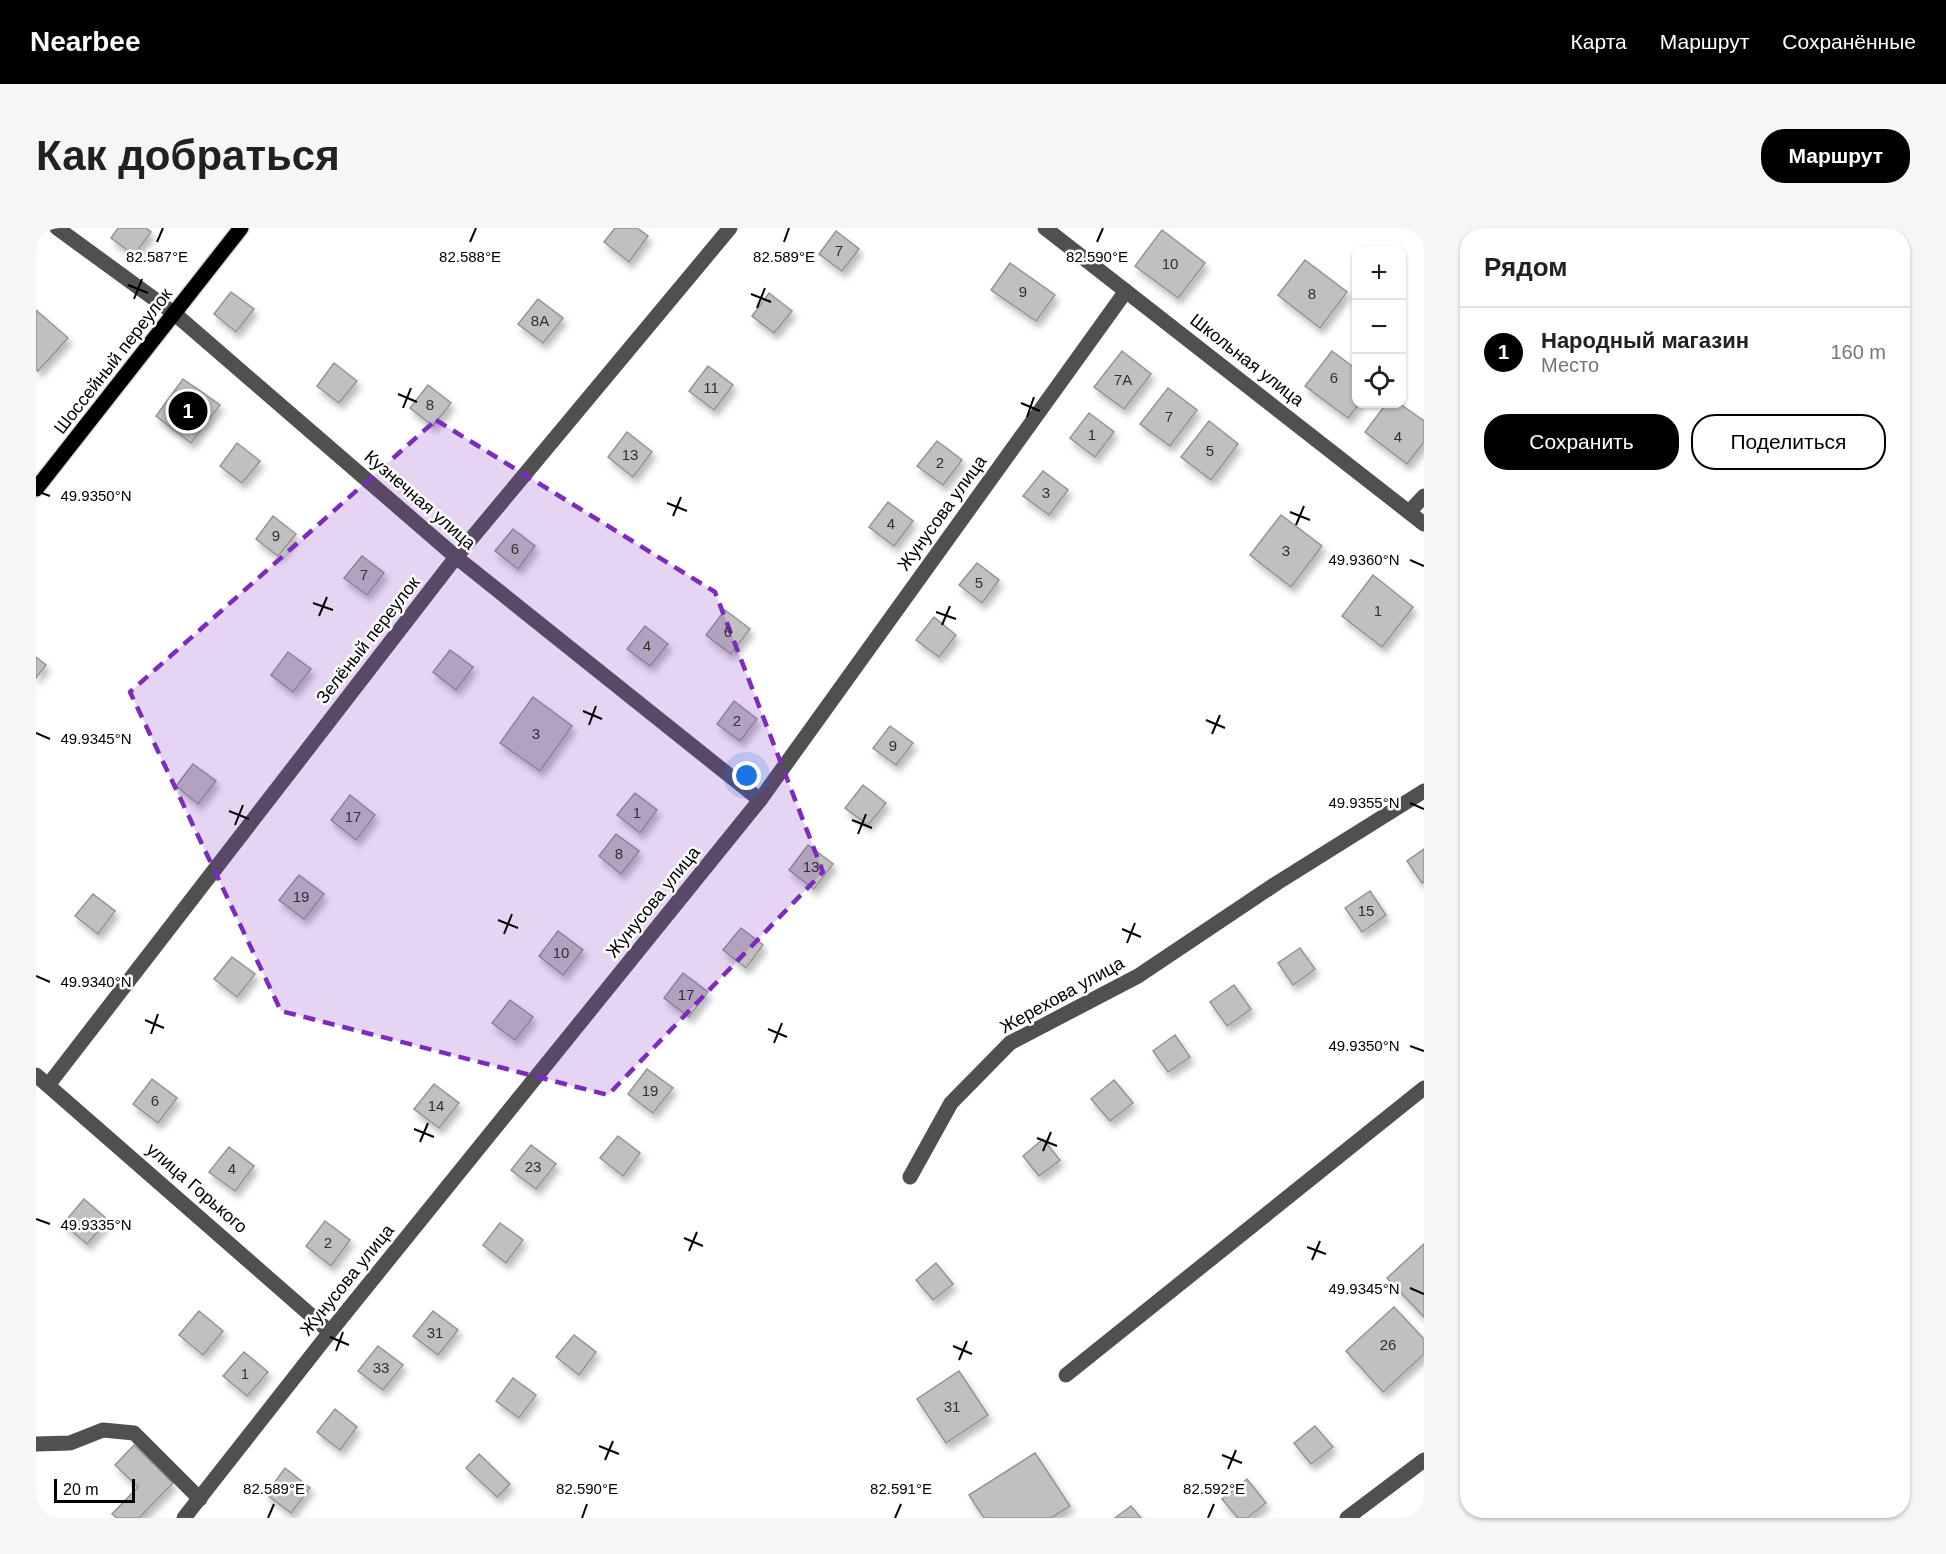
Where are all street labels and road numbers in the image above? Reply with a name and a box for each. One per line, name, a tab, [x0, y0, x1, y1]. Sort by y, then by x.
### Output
street label: Шоссейный переулок	[50, 284, 176, 438]
street label: Школьная улица	[1186, 310, 1308, 411]
street label: Кузнечная улица	[360, 446, 480, 554]
street label: Жунусова улица	[894, 451, 991, 574]
street label: Зелёный переулок	[312, 572, 424, 707]
street label: Жунусова улица	[602, 842, 705, 962]
street label: Жерехова улица	[996, 952, 1128, 1037]
street label: улица Горького	[143, 1139, 251, 1237]
street label: Жунусова улица	[296, 1220, 399, 1340]

